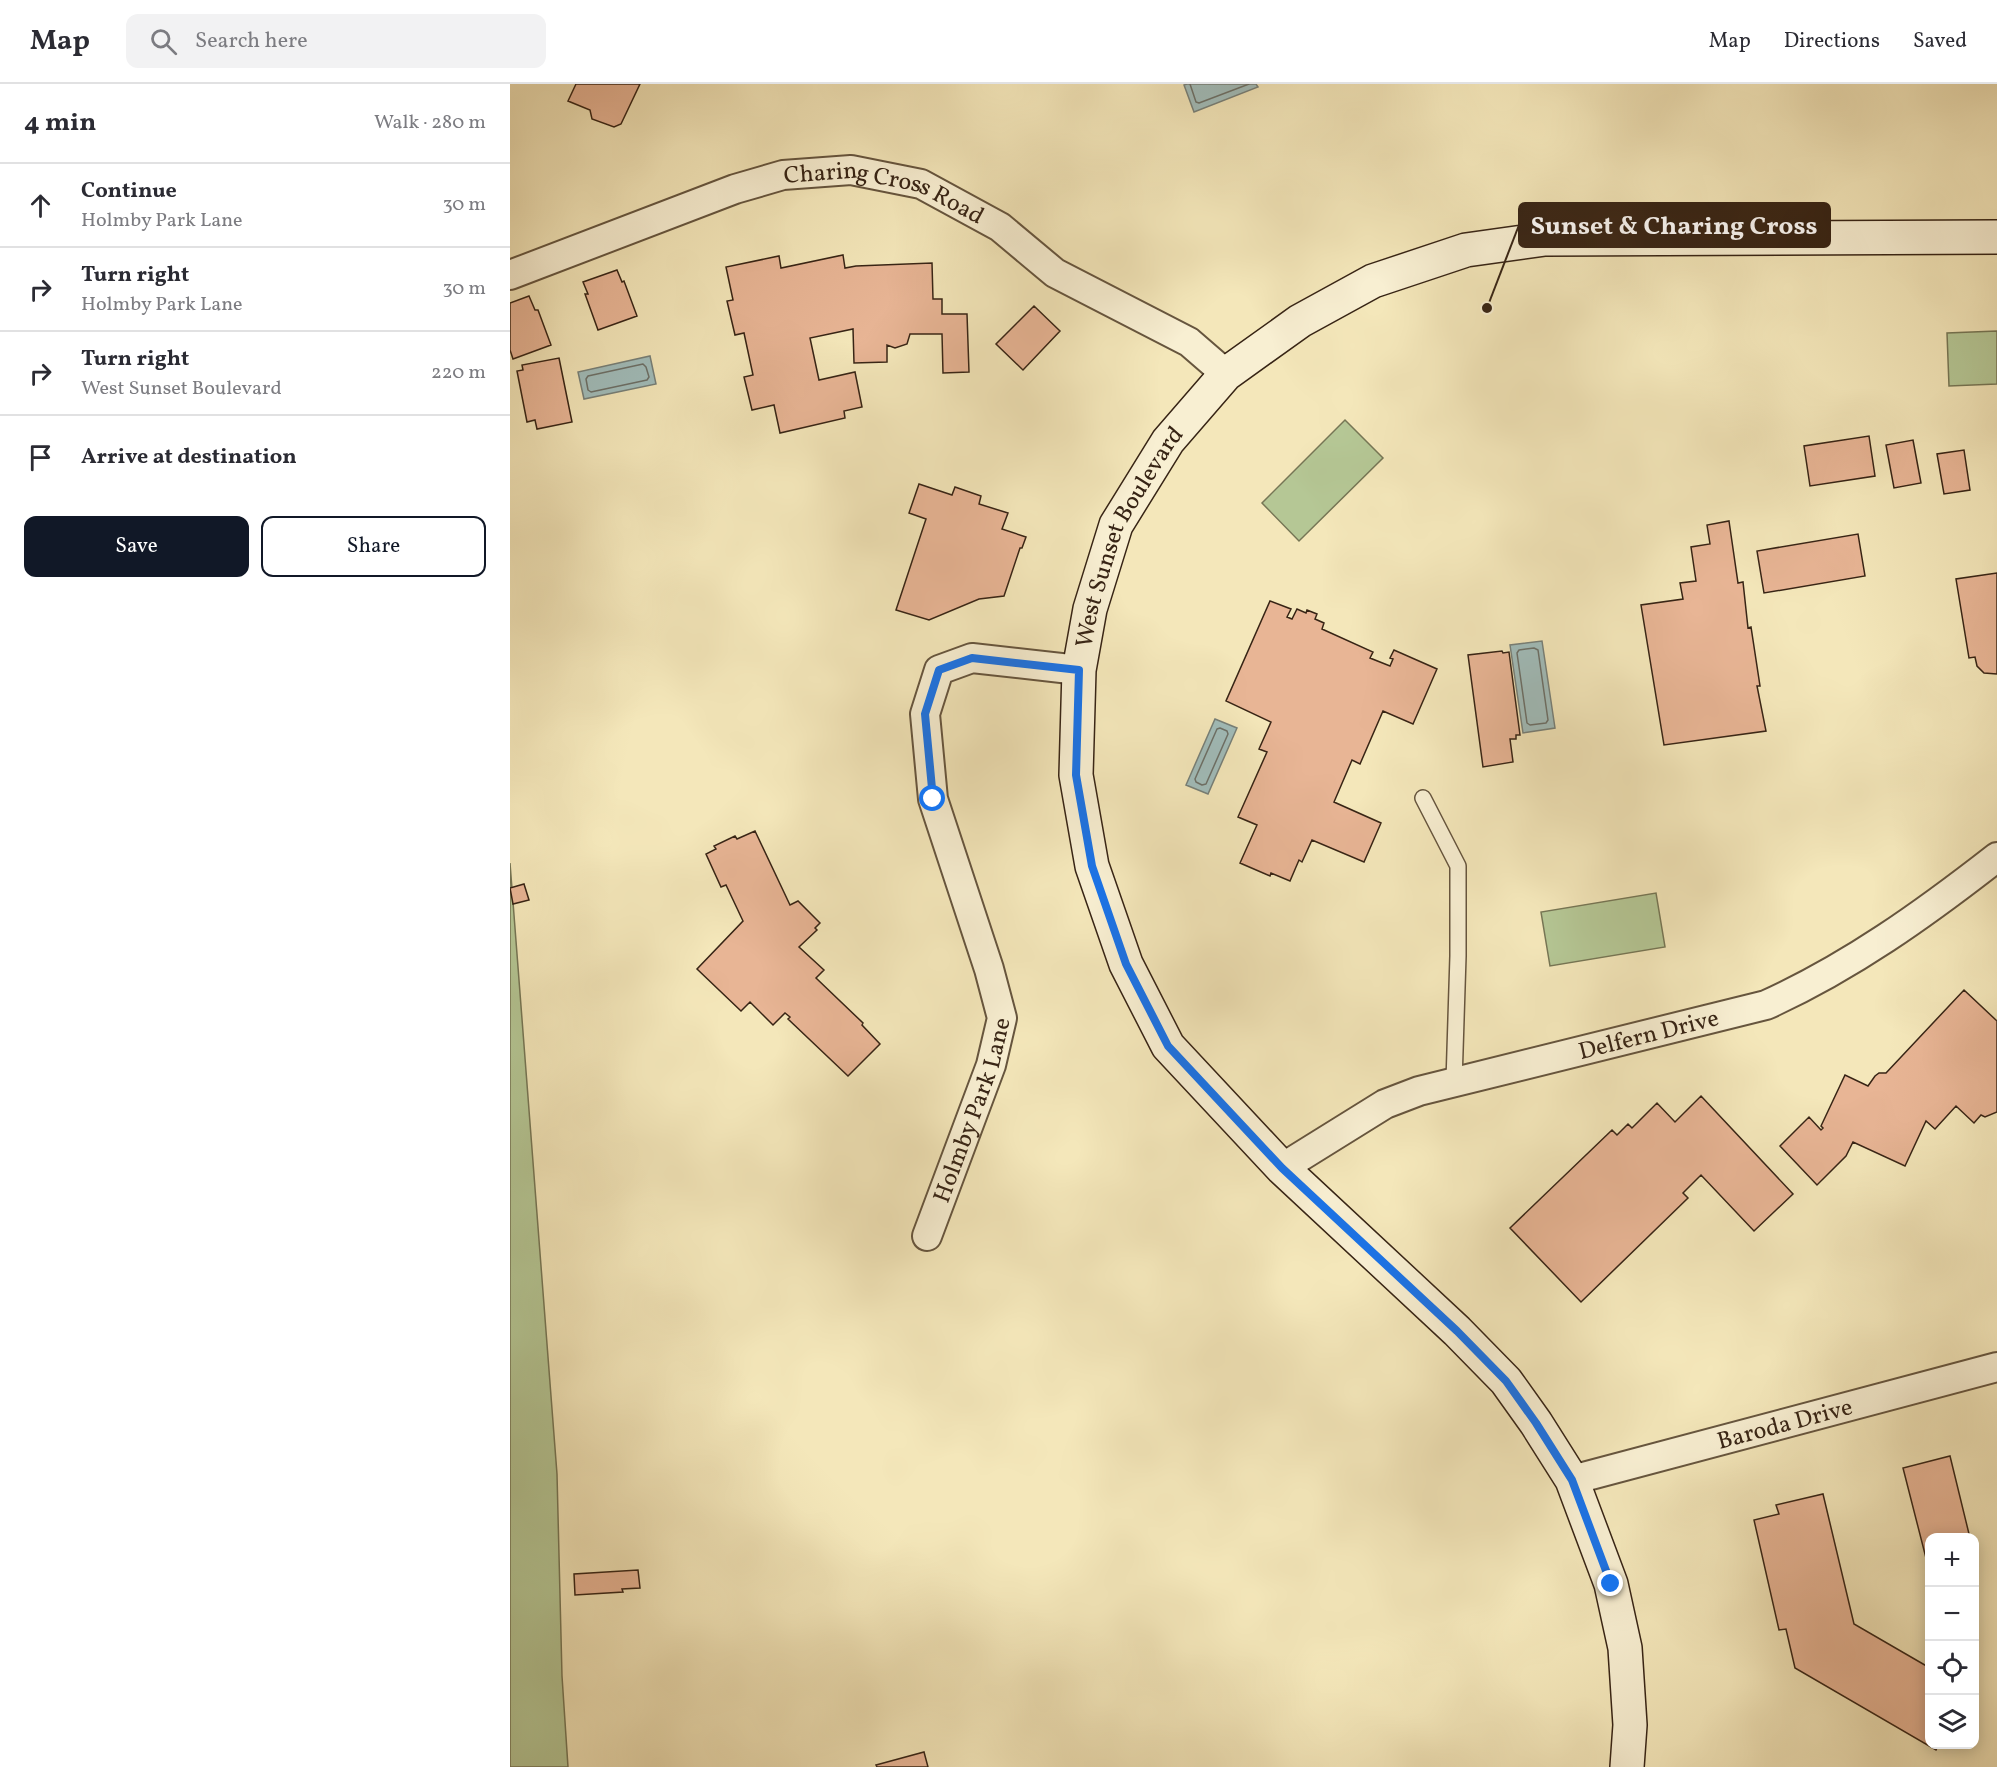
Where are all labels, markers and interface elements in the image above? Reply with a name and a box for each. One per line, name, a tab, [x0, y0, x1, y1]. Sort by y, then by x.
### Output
search box	[126, 14, 546, 68]
text: Map	[30, 22, 90, 61]
icon: search	[147, 25, 180, 58]
text: Search here	[195, 26, 308, 57]
text: Map	[1709, 27, 1751, 56]
text: Directions	[1784, 27, 1880, 56]
text: Saved	[1913, 27, 1967, 56]
text: 4 min	[24, 105, 96, 141]
text: Walk · 280 m	[374, 109, 486, 137]
street label: Charing Cross Road	[783, 155, 990, 234]
text: Continue	[81, 176, 177, 207]
icon: ahead	[24, 189, 57, 222]
text: 30 m	[442, 191, 486, 219]
callout: Sunset & Charing Cross	[1519, 203, 1830, 247]
text: Holmby Park Lane	[81, 207, 243, 235]
text: Sunset & Charing Cross	[1530, 209, 1818, 245]
text: Turn right	[81, 260, 189, 291]
icon: right	[24, 273, 57, 306]
text: 30 m	[442, 275, 486, 303]
text: Holmby Park Lane	[81, 291, 243, 319]
text: Turn right	[81, 344, 189, 375]
icon: right	[24, 357, 57, 390]
text: 220 m	[431, 359, 486, 387]
text: West Sunset Boulevard	[81, 375, 282, 403]
street label: West Sunset Boulevard	[1068, 419, 1192, 651]
icon: arrive	[24, 441, 57, 474]
text: Arrive at destination	[81, 442, 297, 473]
button: Save	[24, 516, 249, 577]
button: Share	[261, 516, 486, 577]
route start	[919, 785, 945, 811]
street label: Delfern Drive	[1575, 1002, 1723, 1070]
street label: Holmby Park Lane	[926, 1014, 1021, 1208]
street label: Baroda Drive	[1714, 1391, 1857, 1460]
map controls	[1925, 1533, 1979, 1749]
button: +	[1925, 1533, 1979, 1587]
route end	[1597, 1570, 1623, 1596]
button: −	[1925, 1587, 1979, 1641]
button: locate	[1925, 1641, 1979, 1695]
button: layers	[1925, 1695, 1979, 1749]

